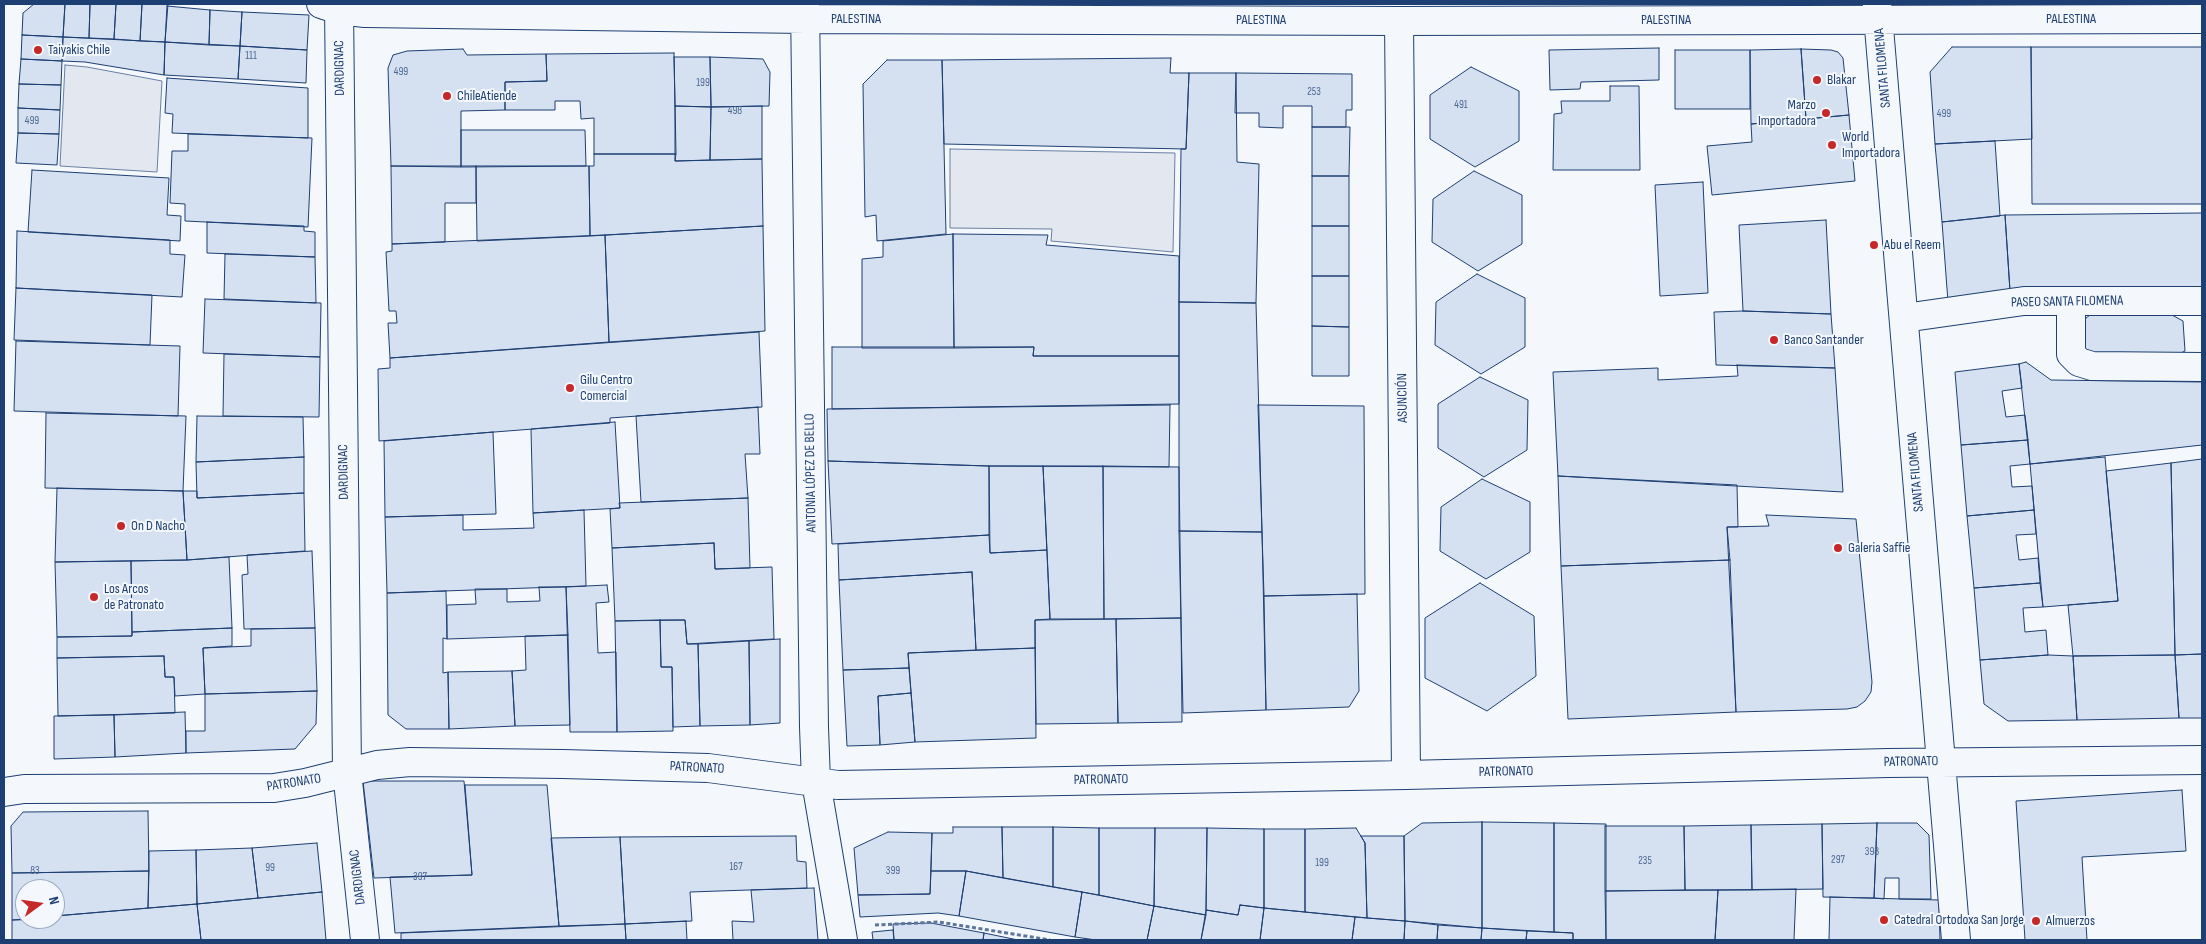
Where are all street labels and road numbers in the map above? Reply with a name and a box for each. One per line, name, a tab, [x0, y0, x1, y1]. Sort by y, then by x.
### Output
street label: PALESTINA	[831, 11, 881, 27]
street label: PALESTINA	[2046, 11, 2096, 27]
street label: PALESTINA	[1236, 12, 1286, 28]
street label: PALESTINA	[1641, 12, 1691, 28]
street label: SANTA FILOMENA	[1871, 27, 1895, 109]
street label: DARDIGNAC	[331, 40, 349, 96]
street label: PASEO SANTA FILOMENA	[2011, 293, 2123, 311]
street label: ASUNCIÓN	[1394, 373, 1412, 423]
street label: ANTONIA LÓPEZ DE BELLO	[802, 413, 820, 533]
street label: SANTA FILOMENA	[1904, 431, 1928, 513]
street label: DARDIGNAC	[335, 444, 353, 500]
street label: PATRONATO	[1883, 753, 1939, 771]
street label: PATRONATO	[669, 758, 725, 778]
street label: PATRONATO	[1478, 763, 1534, 781]
street label: PATRONATO	[266, 770, 322, 796]
street label: PATRONATO	[1073, 771, 1129, 789]
street label: DARDIGNAC	[346, 848, 370, 906]

